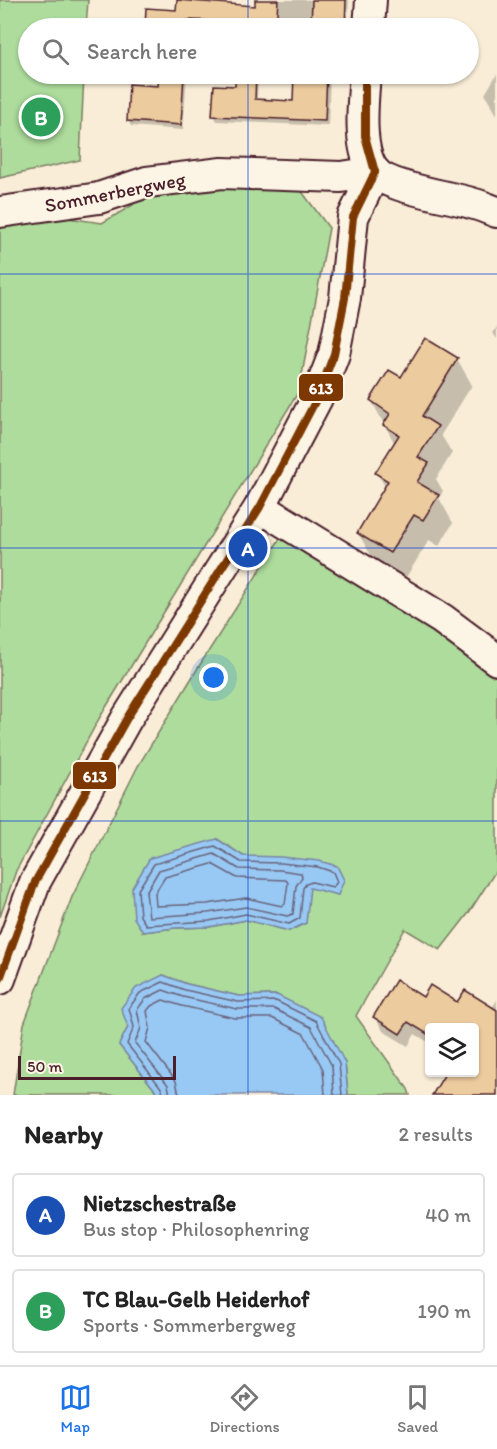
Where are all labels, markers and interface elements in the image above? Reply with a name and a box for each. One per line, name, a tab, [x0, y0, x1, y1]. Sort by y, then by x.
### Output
search box	[18, 18, 479, 84]
icon: search	[39, 35, 72, 68]
text: Search here	[87, 38, 197, 65]
pin: B	[22, 94, 60, 140]
street label: Sommerbergweg	[43, 166, 188, 217]
line badge: 613	[298, 373, 344, 402]
text: 613	[309, 379, 334, 398]
pin: A	[228, 526, 268, 570]
your location	[199, 663, 228, 692]
line badge: 613	[72, 761, 117, 790]
text: 613	[83, 767, 108, 786]
map controls	[425, 1023, 479, 1077]
button: layers	[425, 1023, 479, 1077]
scale bar	[18, 1053, 176, 1080]
text: 50 m	[27, 1057, 62, 1076]
text: Nearby	[24, 1118, 103, 1150]
text: 2 results	[399, 1122, 473, 1146]
text: Nietzschestraße	[83, 1190, 236, 1217]
text: A	[39, 1203, 52, 1227]
text: 40 m	[425, 1203, 471, 1227]
text: Bus stop · Philosophenring	[83, 1217, 309, 1241]
text: TC Blau-Gelb Heiderhof	[83, 1286, 309, 1313]
text: B	[39, 1299, 52, 1323]
text: 190 m	[418, 1299, 471, 1323]
text: Sports · Sommerbergweg	[83, 1313, 296, 1337]
tab: Map	[59, 1381, 92, 1436]
tab: Directions	[209, 1381, 280, 1436]
tab: Saved	[397, 1381, 438, 1436]

